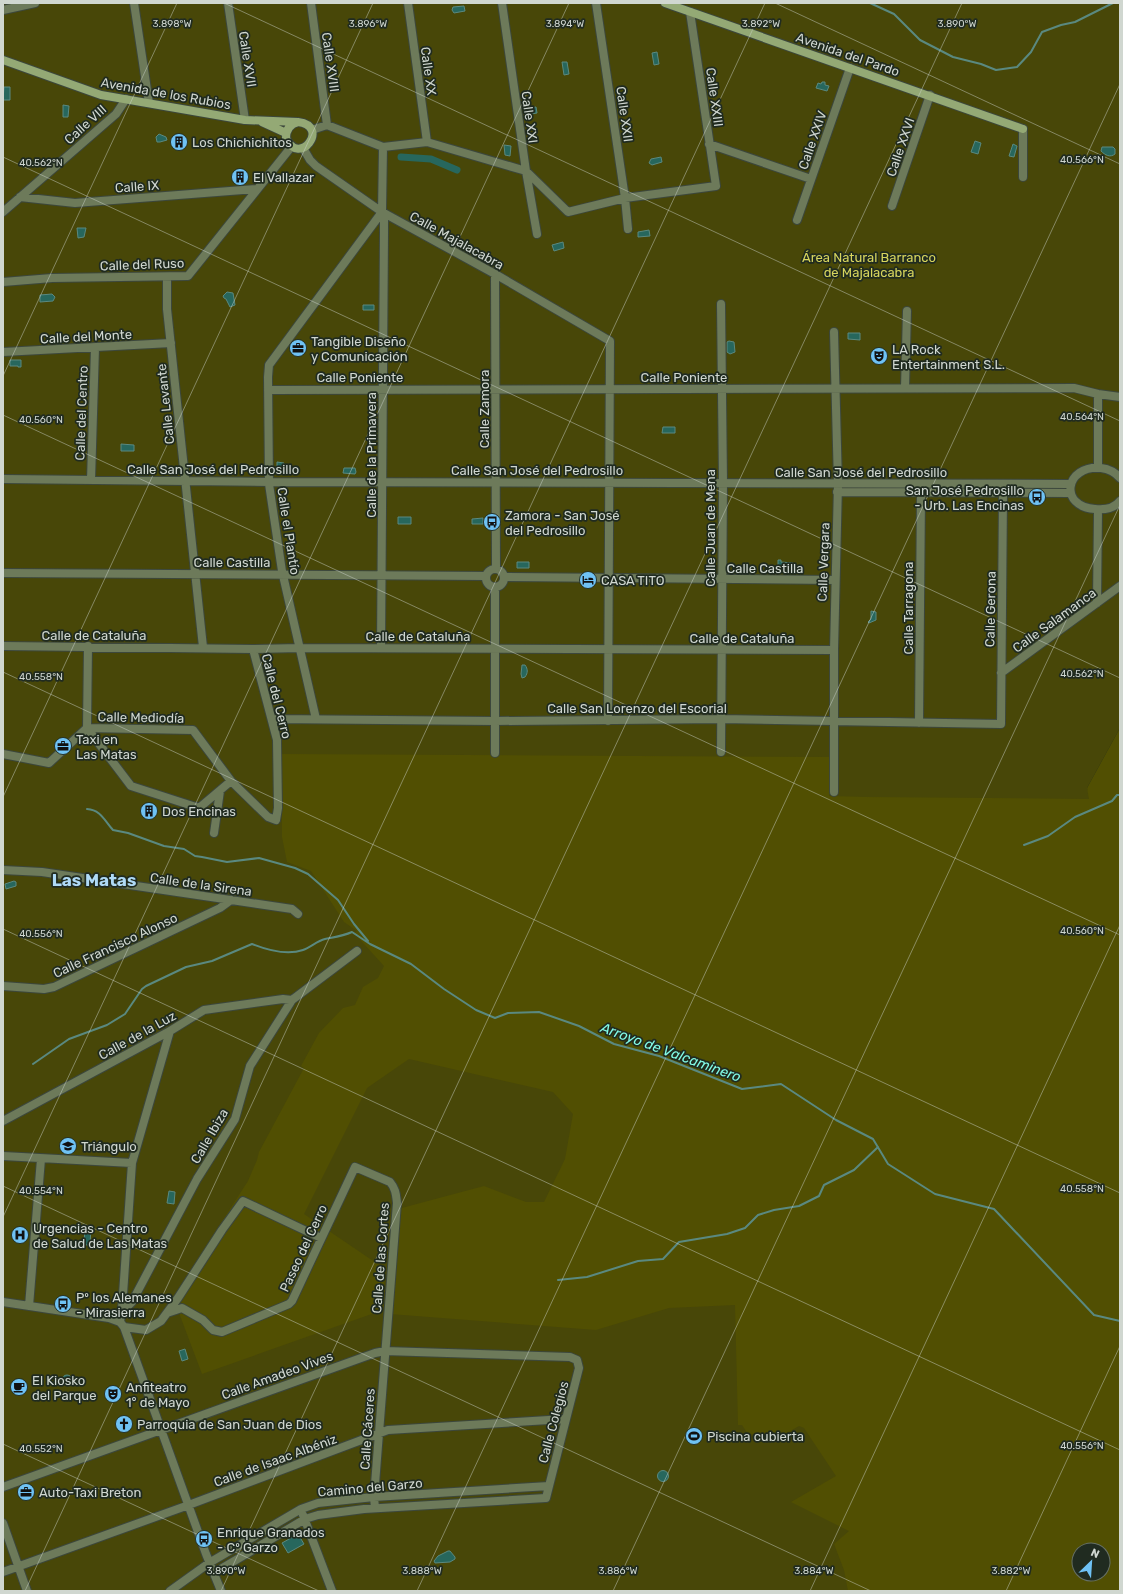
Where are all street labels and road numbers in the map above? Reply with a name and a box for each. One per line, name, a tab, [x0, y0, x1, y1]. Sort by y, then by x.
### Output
street label: Calle XVII	[236, 30, 259, 88]
street label: Avenida del Pardo	[794, 30, 902, 79]
street label: Calle XVIII	[319, 31, 342, 93]
street label: Calle XX	[418, 46, 439, 96]
street label: Calle XXIII	[703, 66, 726, 128]
street label: Avenida de los Rubios	[100, 75, 232, 112]
street label: Calle XXII	[613, 85, 636, 143]
street label: Calle XXI	[518, 90, 541, 144]
street label: Calle VIII	[61, 102, 109, 147]
street label: Calle XXIV	[795, 108, 830, 172]
street label: Calle XXVI	[883, 116, 918, 179]
street label: Calle IX	[114, 177, 160, 196]
street label: Calle Majalacabra	[407, 208, 506, 272]
street label: Calle del Ruso	[100, 256, 184, 273]
street label: Calle del Monte	[40, 327, 132, 346]
street label: Calle Levante	[154, 363, 177, 445]
street label: Calle del Centro	[72, 365, 91, 461]
street label: Calle Poniente	[317, 370, 403, 385]
street label: Calle Zamora	[477, 370, 492, 448]
street label: Calle Poniente	[641, 370, 727, 385]
street label: Calle de la Primavera	[364, 392, 379, 518]
street label: Calle San José del Pedrosillo	[127, 462, 299, 477]
street label: Calle San José del Pedrosillo	[451, 463, 623, 478]
street label: Calle San José del Pedrosillo	[775, 465, 947, 480]
street label: Calle Juan de Mena	[703, 469, 718, 587]
street label: Calle el Plantío	[274, 486, 303, 576]
street label: Calle Vergara	[815, 522, 833, 602]
street label: Calle Castilla	[194, 555, 270, 570]
street label: Calle Castilla	[727, 561, 803, 576]
street label: Calle Tarragona	[901, 561, 917, 655]
street label: Calle Gerona	[982, 571, 999, 647]
street label: Calle Salamanca	[1010, 585, 1099, 656]
street label: Calle de Cataluña	[42, 628, 146, 643]
street label: Calle de Cataluña	[366, 629, 470, 644]
street label: Calle de Cataluña	[690, 631, 794, 646]
street label: Calle del Cerro	[259, 652, 294, 740]
street label: Calle San Lorenzo del Escorial	[547, 701, 727, 716]
street label: Calle Mediodía	[98, 709, 184, 726]
street label: Calle de la Sirena	[149, 870, 253, 899]
street label: Calle Francisco Alonso	[51, 910, 180, 981]
street label: Calle de la Luz	[96, 1008, 179, 1063]
street label: Calle Ibiza	[188, 1106, 231, 1166]
street label: Paseo del Cerro	[277, 1202, 330, 1294]
street label: Calle de las Cortes	[369, 1202, 392, 1314]
street label: Calle Amadeo Vives	[219, 1348, 335, 1403]
street label: Calle Colegios	[535, 1379, 573, 1465]
street label: Calle Cáceres	[357, 1387, 378, 1470]
street label: Calle de Isaac Albéniz	[212, 1431, 339, 1490]
street label: Camino del Garzo	[317, 1475, 423, 1500]

